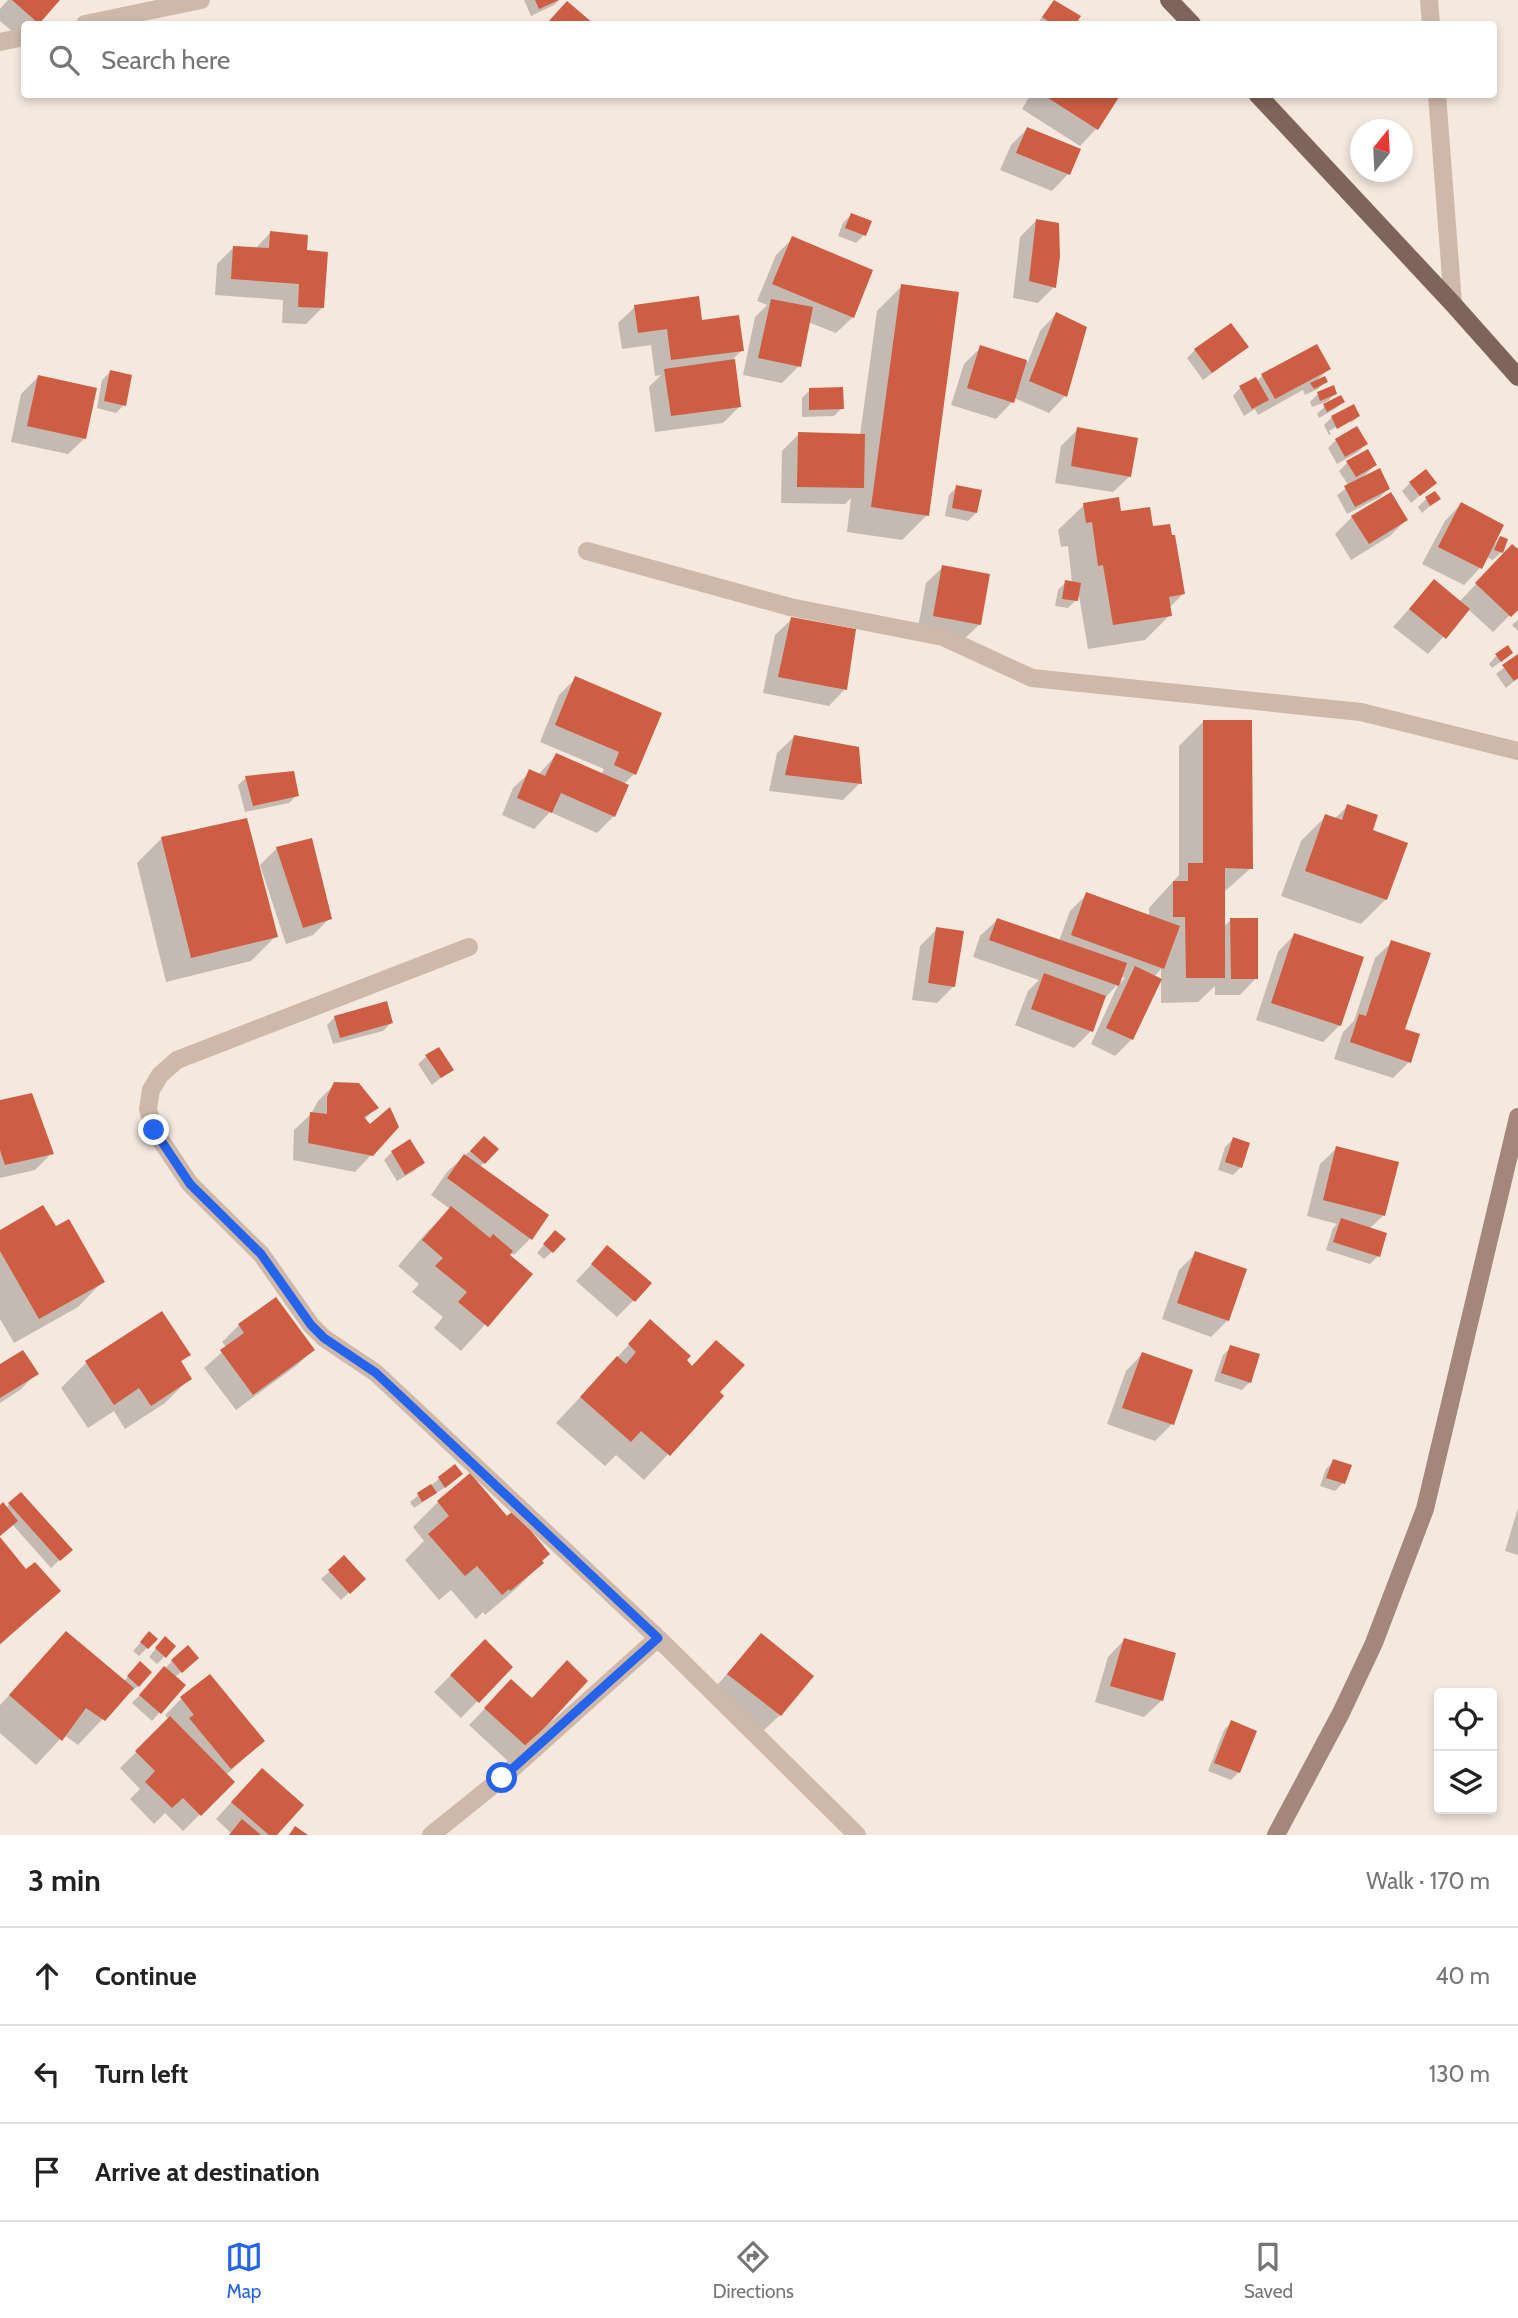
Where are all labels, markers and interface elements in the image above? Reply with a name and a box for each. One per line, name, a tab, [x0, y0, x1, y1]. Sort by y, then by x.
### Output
search box	[21, 21, 1497, 98]
icon: search	[45, 41, 83, 79]
text: Search here	[101, 44, 230, 76]
north arrow	[1350, 119, 1413, 182]
route end	[138, 1114, 169, 1145]
map controls	[1434, 1688, 1497, 1814]
button: locate	[1434, 1688, 1497, 1751]
button: layers	[1434, 1751, 1497, 1814]
route start	[486, 1762, 517, 1793]
text: 3 min	[28, 1862, 101, 1899]
text: Walk · 170 m	[1366, 1867, 1490, 1895]
icon: ahead	[28, 1957, 66, 1995]
text: Continue	[95, 1960, 197, 1992]
text: 40 m	[1435, 1962, 1490, 1990]
icon: left	[28, 2055, 66, 2093]
text: Turn left	[95, 2058, 188, 2090]
text: 130 m	[1429, 2060, 1490, 2088]
icon: arrive	[28, 2153, 66, 2191]
text: Arrive at destination	[95, 2156, 320, 2188]
tab: Map	[225, 2238, 263, 2303]
tab: Directions	[713, 2238, 794, 2303]
tab: Saved	[1244, 2238, 1293, 2303]

